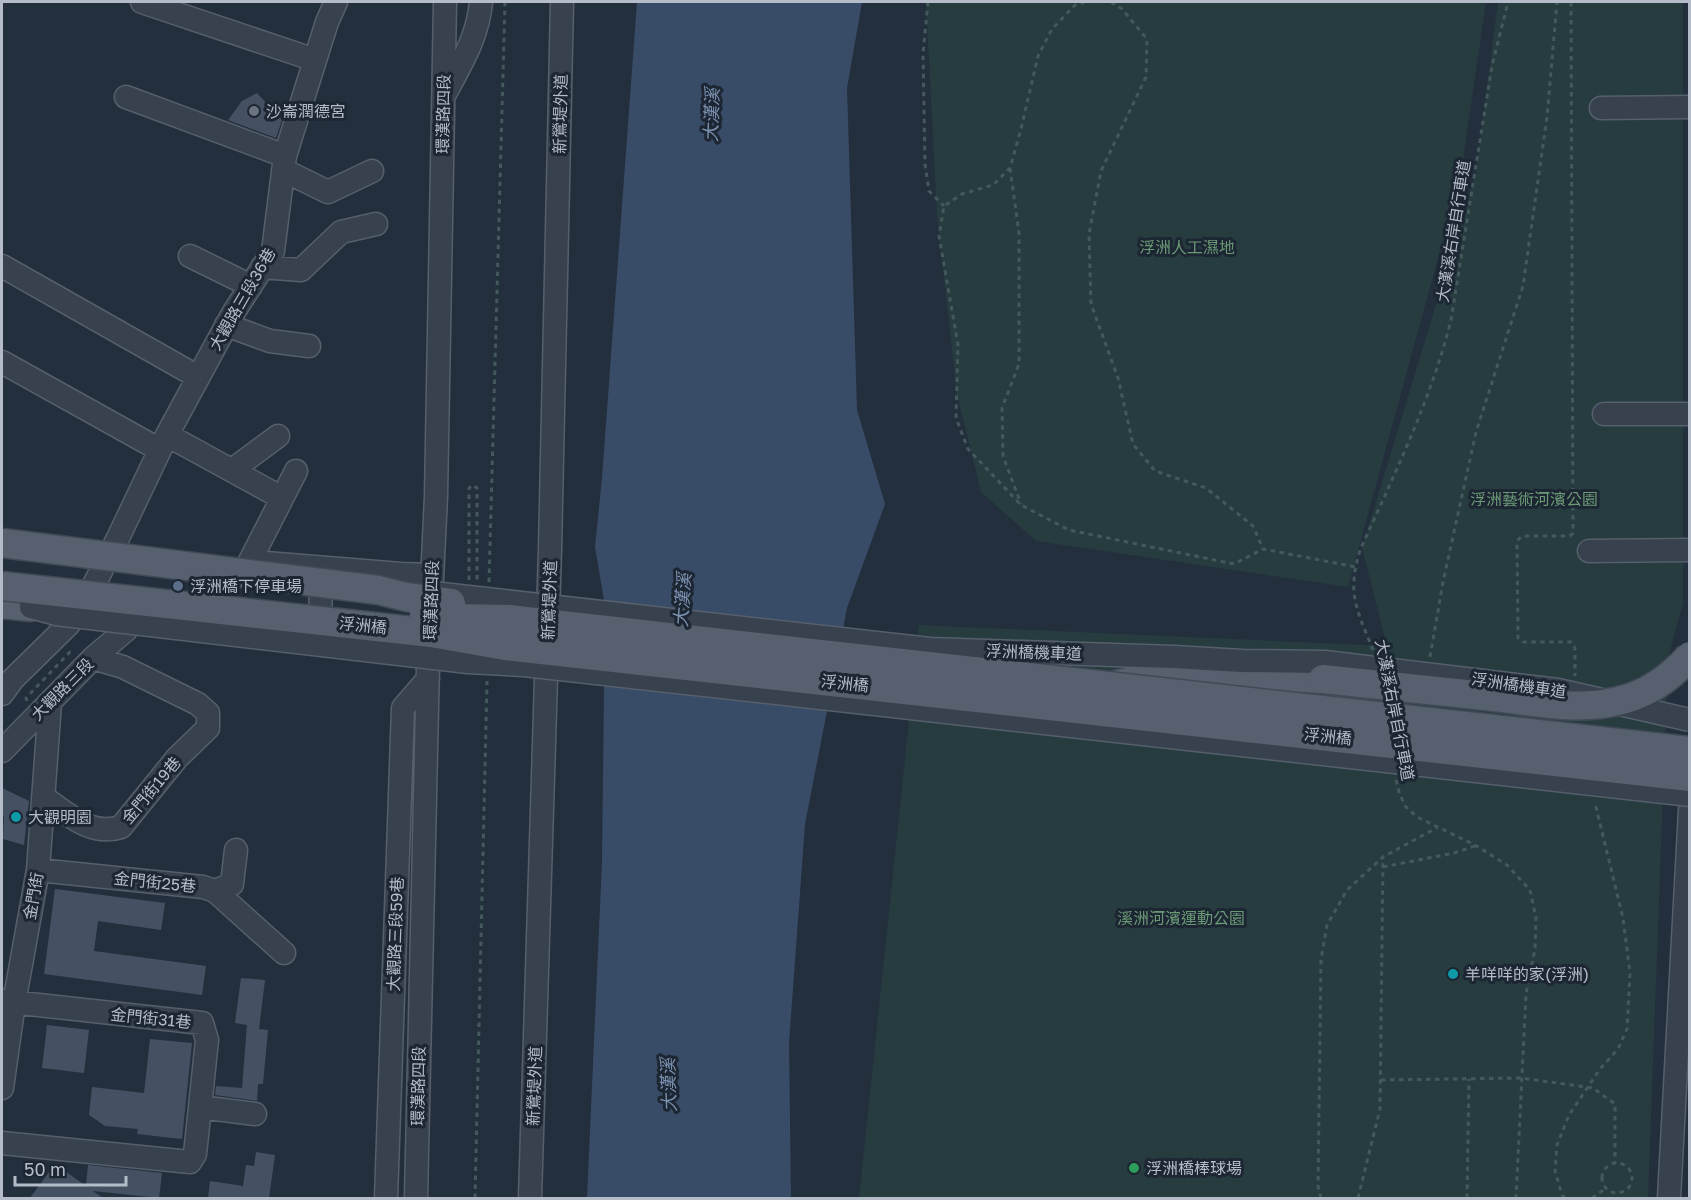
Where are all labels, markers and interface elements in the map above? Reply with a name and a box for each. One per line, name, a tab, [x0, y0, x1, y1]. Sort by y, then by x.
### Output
street label: 環漢路四段	[432, 74, 454, 154]
street label: 新鶯堤外道	[549, 74, 571, 154]
water label: 大漢溪	[699, 85, 723, 142]
place label: 沙崙潤德宮	[266, 101, 346, 121]
marker: 沙崙潤德宮	[247, 104, 261, 118]
street label: 大漢溪右岸自行車道	[1432, 158, 1474, 304]
park label: 浮洲人工濕地	[1139, 237, 1235, 257]
street label: 大觀路三段36巷	[205, 244, 279, 354]
park label: 浮洲藝術河濱公園	[1470, 489, 1598, 509]
street label: 環漢路四段	[420, 560, 442, 640]
street label: 新鶯堤外道	[538, 560, 560, 640]
water label: 大漢溪	[669, 569, 695, 628]
place label: 浮洲橋下停車場	[190, 576, 302, 596]
marker: 浮洲橋下停車場	[171, 579, 185, 593]
street label: 浮洲橋	[338, 613, 388, 637]
street label: 大漢溪右岸自行車道	[1371, 637, 1419, 783]
street label: 浮洲橋機車道	[986, 640, 1082, 664]
street label: 大觀路三段	[27, 654, 97, 724]
street label: 浮洲橋機車道	[1470, 668, 1568, 702]
street label: 浮洲橋	[820, 671, 870, 695]
street label: 浮洲橋	[1303, 724, 1353, 748]
street label: 金門街19巷	[117, 752, 185, 828]
place label: 大觀明園	[28, 807, 92, 827]
marker: 大觀明園	[9, 810, 23, 824]
street label: 金門街25巷	[113, 868, 197, 896]
street label: 金門街	[19, 871, 47, 921]
street label: 大觀路三段59巷	[383, 876, 407, 992]
park label: 溪洲河濱運動公園	[1117, 908, 1245, 928]
place label: 羊咩咩的家(浮洲)	[1465, 964, 1589, 984]
marker: 羊咩咩的家(浮洲)	[1446, 967, 1460, 981]
street label: 金門街31巷	[110, 1004, 192, 1032]
street label: 環漢路四段	[407, 1046, 429, 1126]
street label: 新鶯堤外道	[523, 1046, 545, 1126]
water label: 大漢溪	[656, 1055, 680, 1112]
scale bar	[15, 1149, 126, 1187]
text: 50 m	[24, 1158, 66, 1180]
place label: 浮洲橋棒球場	[1146, 1158, 1242, 1178]
marker: 浮洲橋棒球場	[1127, 1161, 1141, 1175]

